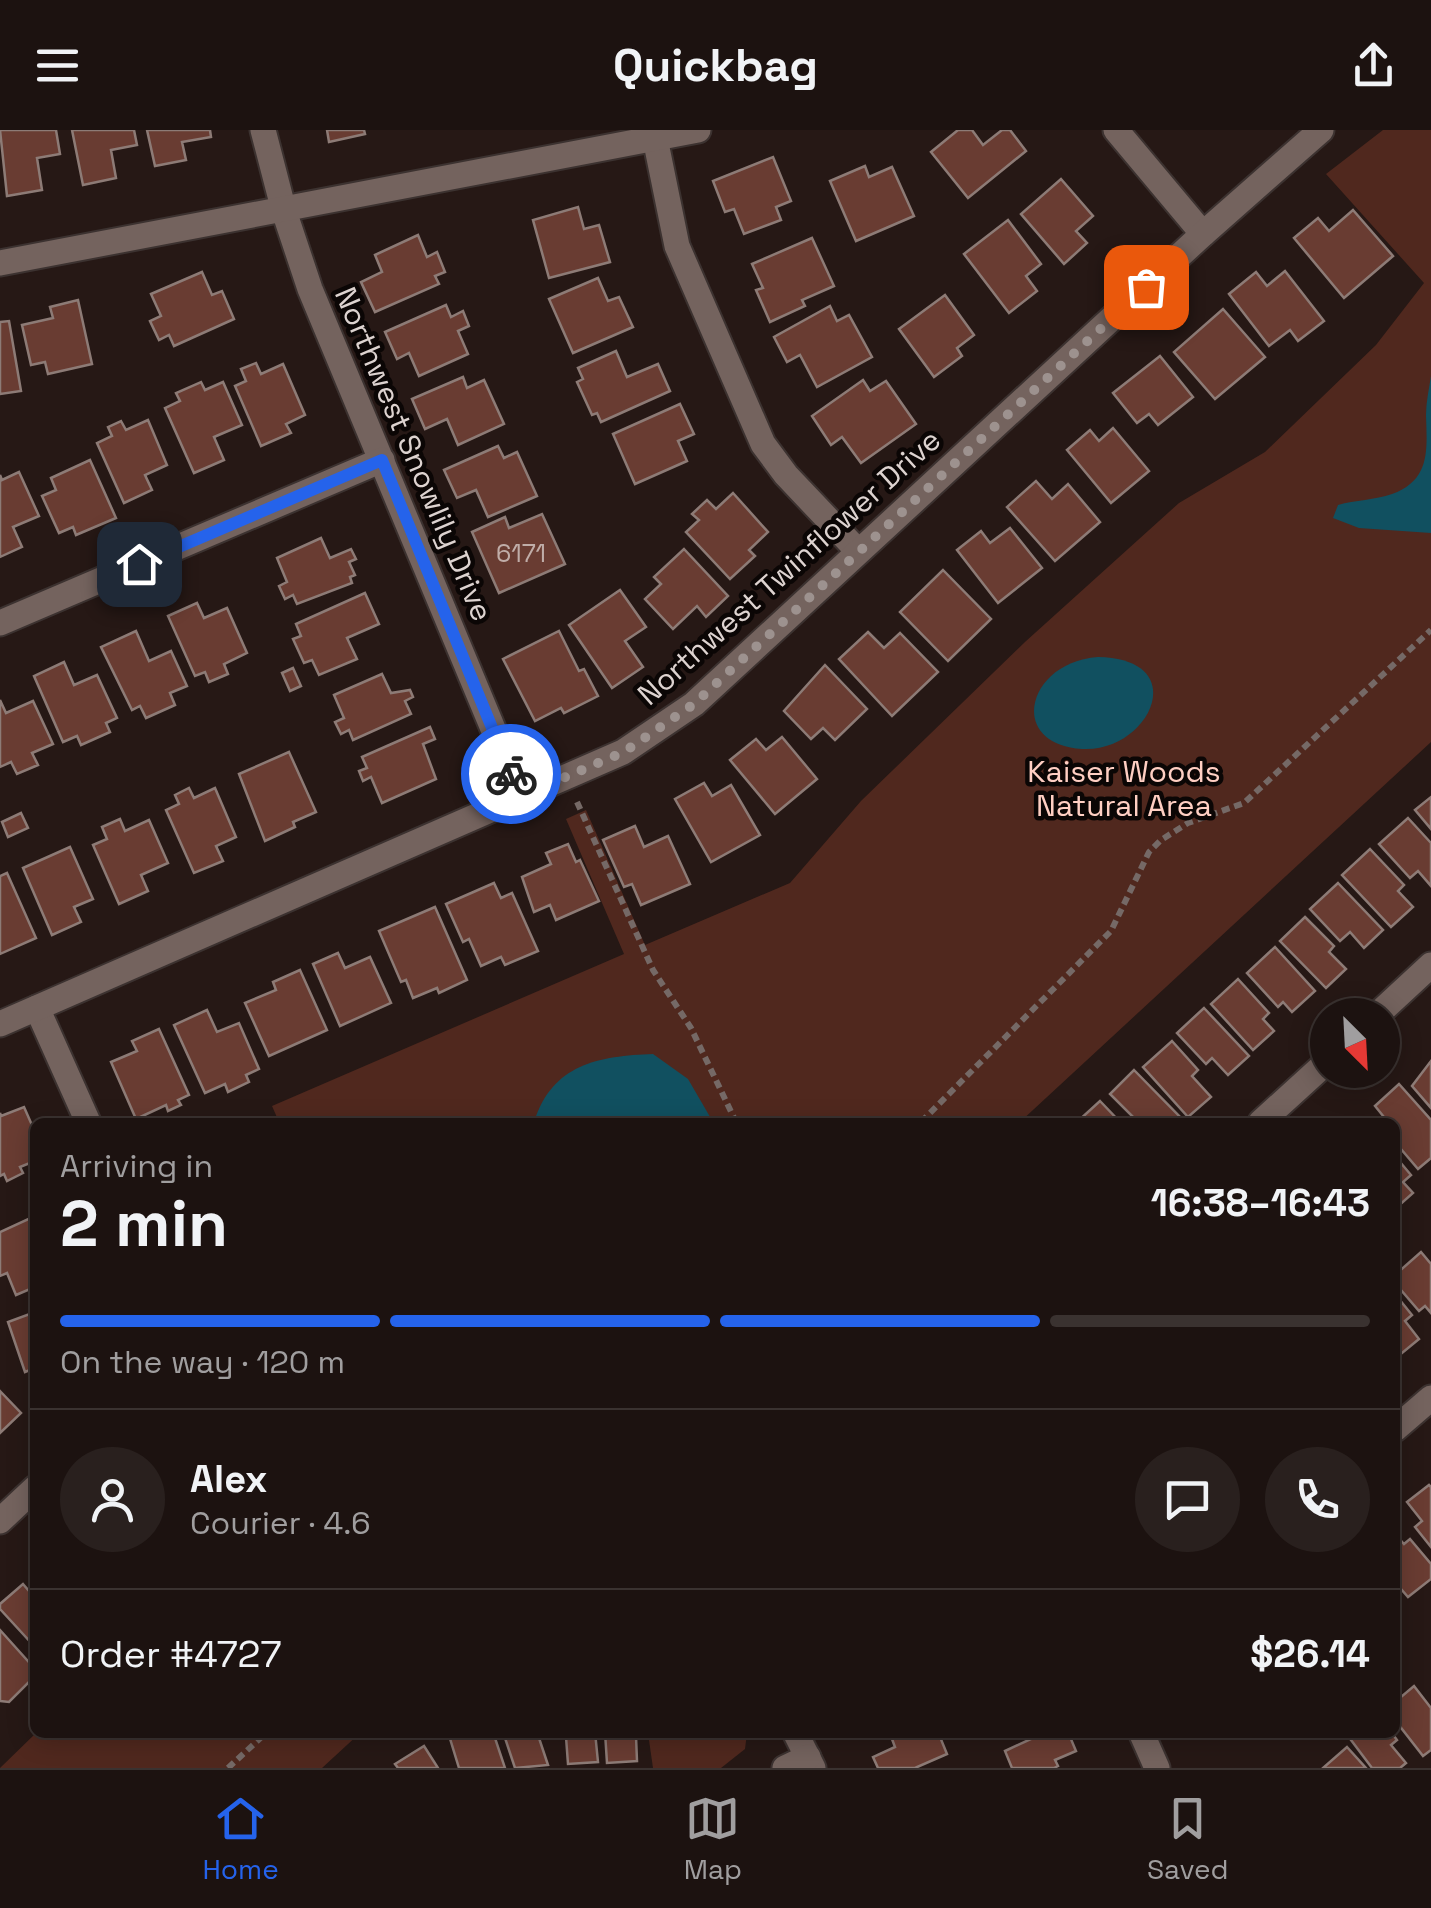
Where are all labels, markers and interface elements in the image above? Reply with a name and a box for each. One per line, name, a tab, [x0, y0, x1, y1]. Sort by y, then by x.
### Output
text: Quickbag	[613, 37, 818, 94]
icon: menu	[30, 38, 85, 93]
icon: share	[1346, 38, 1401, 93]
pin	[1104, 245, 1189, 330]
icon: bag	[1119, 260, 1174, 315]
street label: Northwest Snowlily Drive	[326, 281, 502, 627]
street label: Northwest Twinflower Drive	[629, 420, 949, 714]
pin	[97, 522, 182, 607]
icon: home	[112, 537, 167, 592]
house number: 6171	[496, 537, 546, 569]
courier	[461, 724, 561, 824]
icon: bike	[484, 747, 539, 802]
park label: Kaiser Woods Natural Area	[1027, 752, 1221, 825]
north arrow	[1310, 998, 1400, 1088]
map controls	[1310, 998, 1400, 1088]
text: Arriving in	[60, 1146, 213, 1186]
text: 16:38–16:43	[1151, 1179, 1370, 1227]
text: 2 min	[60, 1182, 228, 1265]
text: On the way · 120 m	[60, 1342, 345, 1382]
button: person	[60, 1447, 165, 1552]
button: chat	[1135, 1447, 1240, 1552]
button: phone	[1265, 1447, 1370, 1552]
text: Alex	[190, 1455, 267, 1503]
text: Courier · 4.6	[190, 1503, 371, 1543]
text: Order #4727	[60, 1630, 282, 1678]
text: $26.14	[1250, 1630, 1370, 1678]
tab: Home	[202, 1791, 279, 1887]
tab: Map	[684, 1791, 742, 1887]
tab: Saved	[1147, 1791, 1229, 1887]

